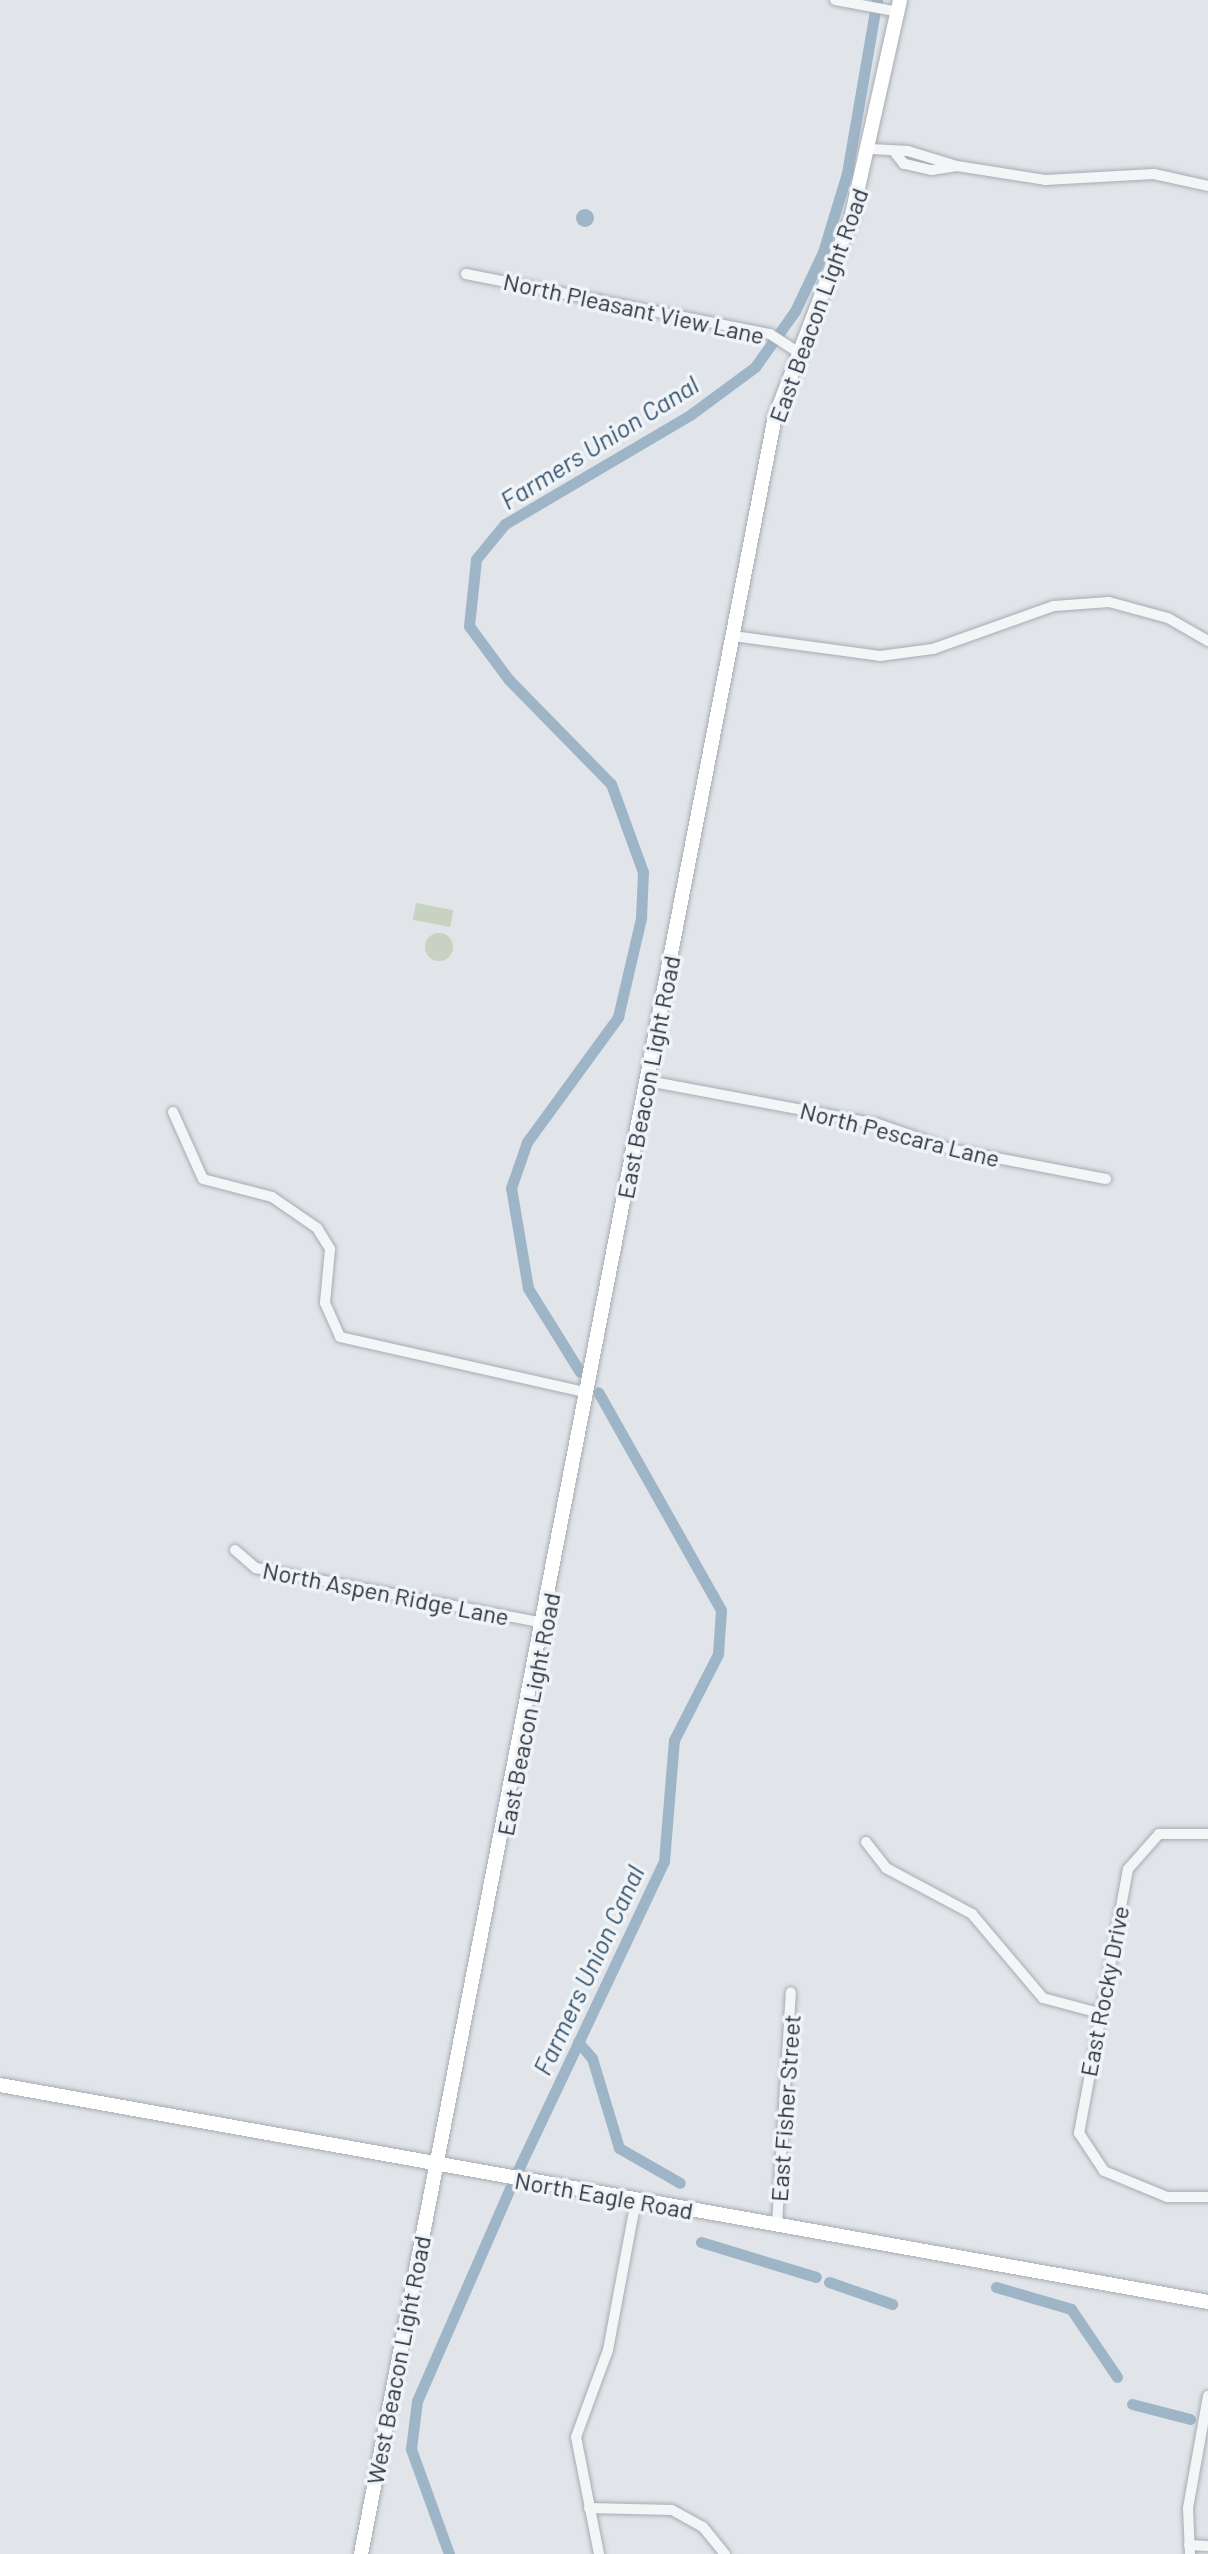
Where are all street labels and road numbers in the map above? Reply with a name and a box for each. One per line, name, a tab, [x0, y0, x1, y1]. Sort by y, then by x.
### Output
street label: East Beacon Light Road	[762, 184, 874, 426]
street label: North Pleasant View Lane	[501, 266, 767, 350]
street label: East Beacon Light Road	[610, 953, 686, 1201]
street label: North Pescara Lane	[797, 1095, 1003, 1173]
street label: North Aspen Ridge Lane	[260, 1555, 512, 1631]
street label: East Beacon Light Road	[490, 1590, 566, 1838]
street label: East Rocky Drive	[1073, 1903, 1135, 2079]
street label: East Fisher Street	[764, 2013, 806, 2203]
street label: North Eagle Road	[513, 2165, 695, 2225]
street label: West Beacon Light Road	[360, 2233, 436, 2487]

